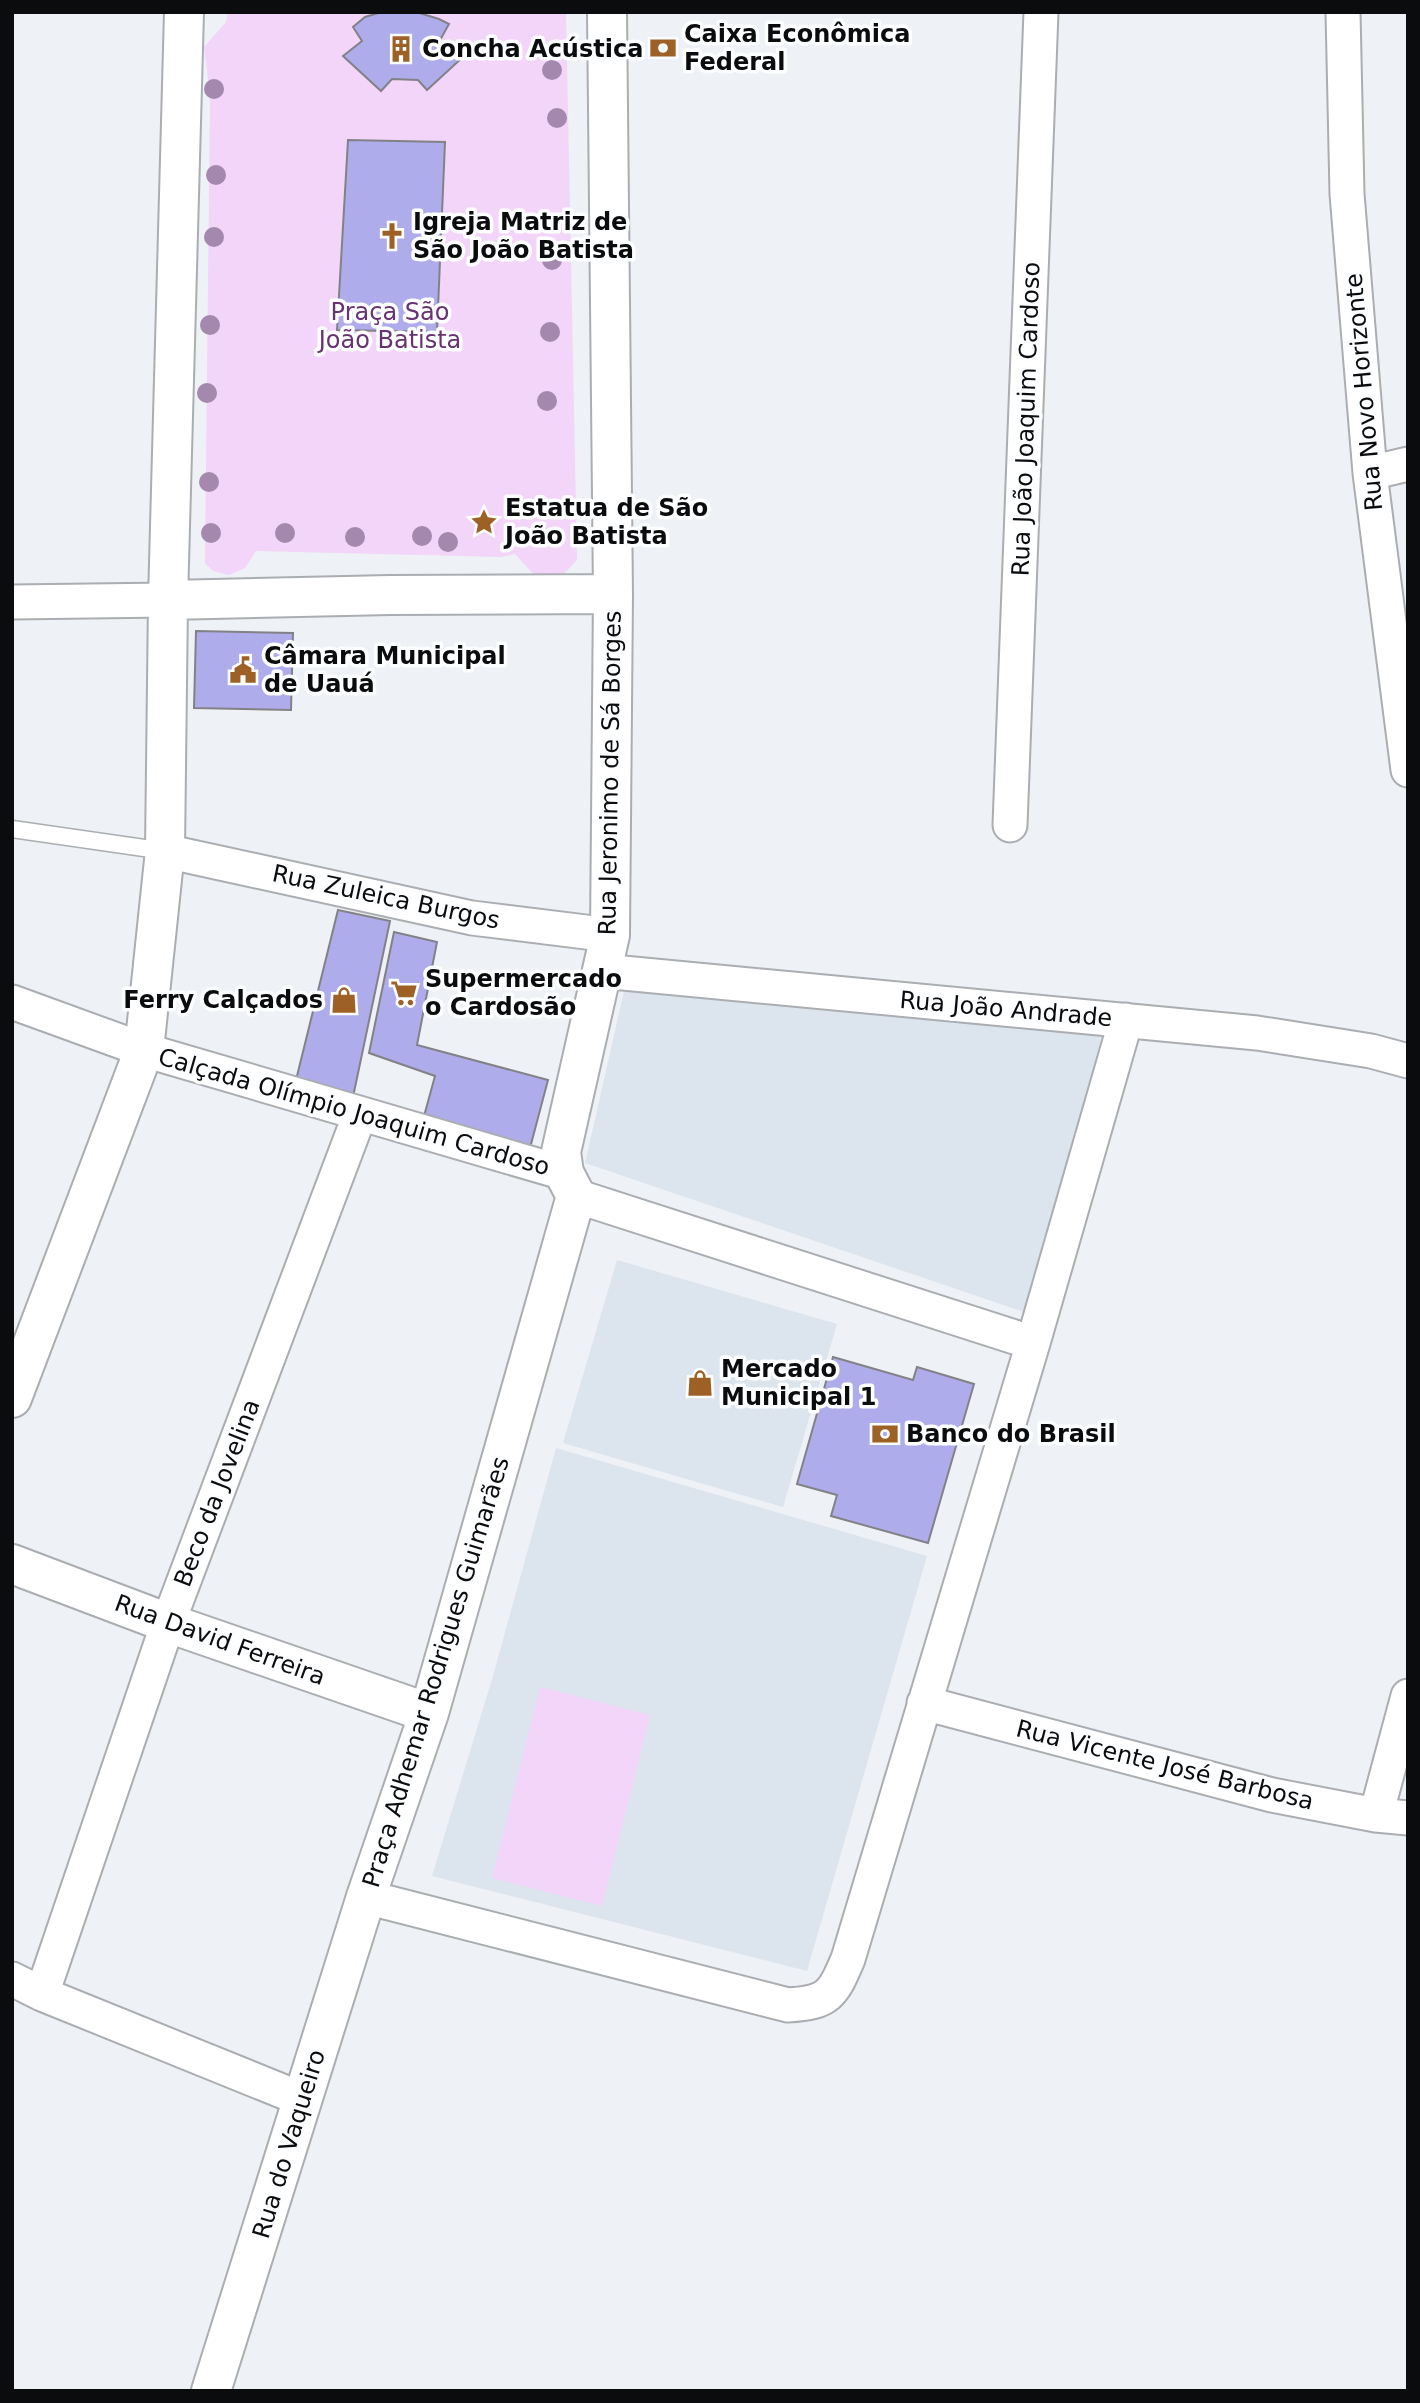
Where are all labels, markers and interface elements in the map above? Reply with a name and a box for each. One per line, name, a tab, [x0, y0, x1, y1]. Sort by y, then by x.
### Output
place label: Caixa Econômica Federal	[684, 20, 910, 76]
bank icon: Caixa Econômica Federal	[648, 33, 678, 63]
building icon: Concha Acústica	[386, 34, 416, 64]
place label: Concha Acústica	[422, 35, 643, 63]
place label: Igreja Matriz de São João Batista	[413, 208, 634, 264]
church icon: Igreja Matriz de São João Batista	[377, 221, 407, 251]
street label: Rua João Joaquim Cardoso	[1007, 261, 1045, 577]
street label: Rua Novo Horizonte	[1340, 272, 1388, 512]
park label: Praça São João Batista	[317, 298, 461, 354]
place label: Estatua de São João Batista	[503, 494, 708, 550]
place icon: Estatua de São João Batista	[469, 507, 499, 537]
street label: Rua Jeronimo de Sá Borges	[593, 610, 627, 936]
place label: Câmara Municipal de Uauá	[264, 642, 506, 698]
public building icon: Câmara Municipal de Uauá	[228, 655, 258, 685]
street label: Rua Zuleica Burgos	[270, 859, 502, 935]
place label: Supermercado o Cardosão	[425, 965, 622, 1021]
supermarket icon: Supermercado o Cardosão	[389, 978, 419, 1008]
shop icon: Ferry Calçados	[329, 985, 359, 1015]
place label: Ferry Calçados	[123, 986, 323, 1014]
street label: Rua João Andrade	[898, 986, 1114, 1032]
street label: Calçada Olímpio Joaquim Cardoso	[155, 1043, 553, 1181]
place label: Mercado Municipal 1	[721, 1355, 876, 1411]
shop icon: Mercado Municipal 1	[685, 1368, 715, 1398]
street label: Beco da Jovelina	[168, 1395, 266, 1591]
bank icon: Banco do Brasil	[870, 1419, 900, 1449]
place label: Banco do Brasil	[906, 1420, 1116, 1448]
street label: Praça Adhemar Rodrigues Guimarães	[357, 1453, 515, 1891]
street label: Rua David Ferreira	[111, 1589, 329, 1691]
street label: Rua Vicente José Barbosa	[1013, 1714, 1317, 1816]
street label: Rua do Vaqueiro	[247, 2046, 331, 2242]

